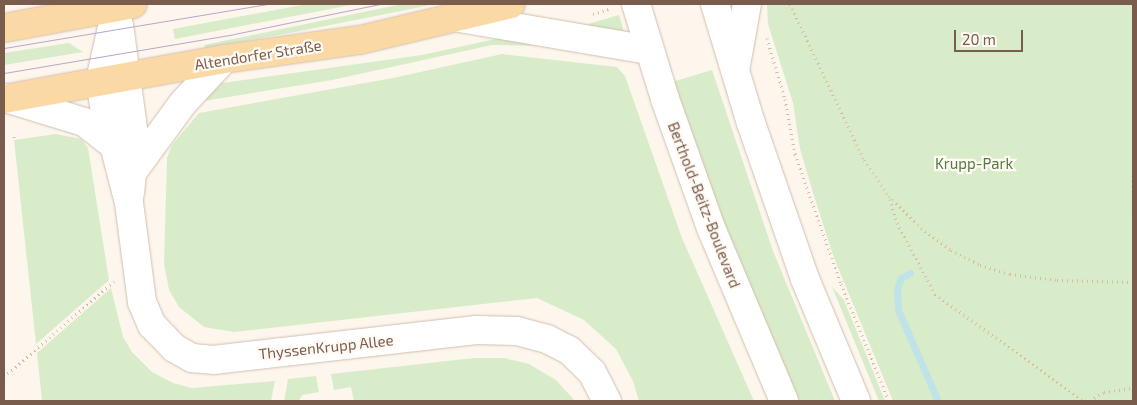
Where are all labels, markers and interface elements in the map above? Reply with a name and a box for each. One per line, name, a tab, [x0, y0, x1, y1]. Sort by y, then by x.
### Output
scale bar	[957, 20, 1026, 52]
text: 20 m	[962, 30, 996, 48]
street label: Altendorfer Straße	[193, 36, 323, 74]
street label: Berthold-Beitz-Boulevard	[664, 119, 744, 291]
park label: Krupp-Park	[935, 155, 1013, 173]
street label: ThyssenKrupp Allee	[257, 331, 395, 363]

